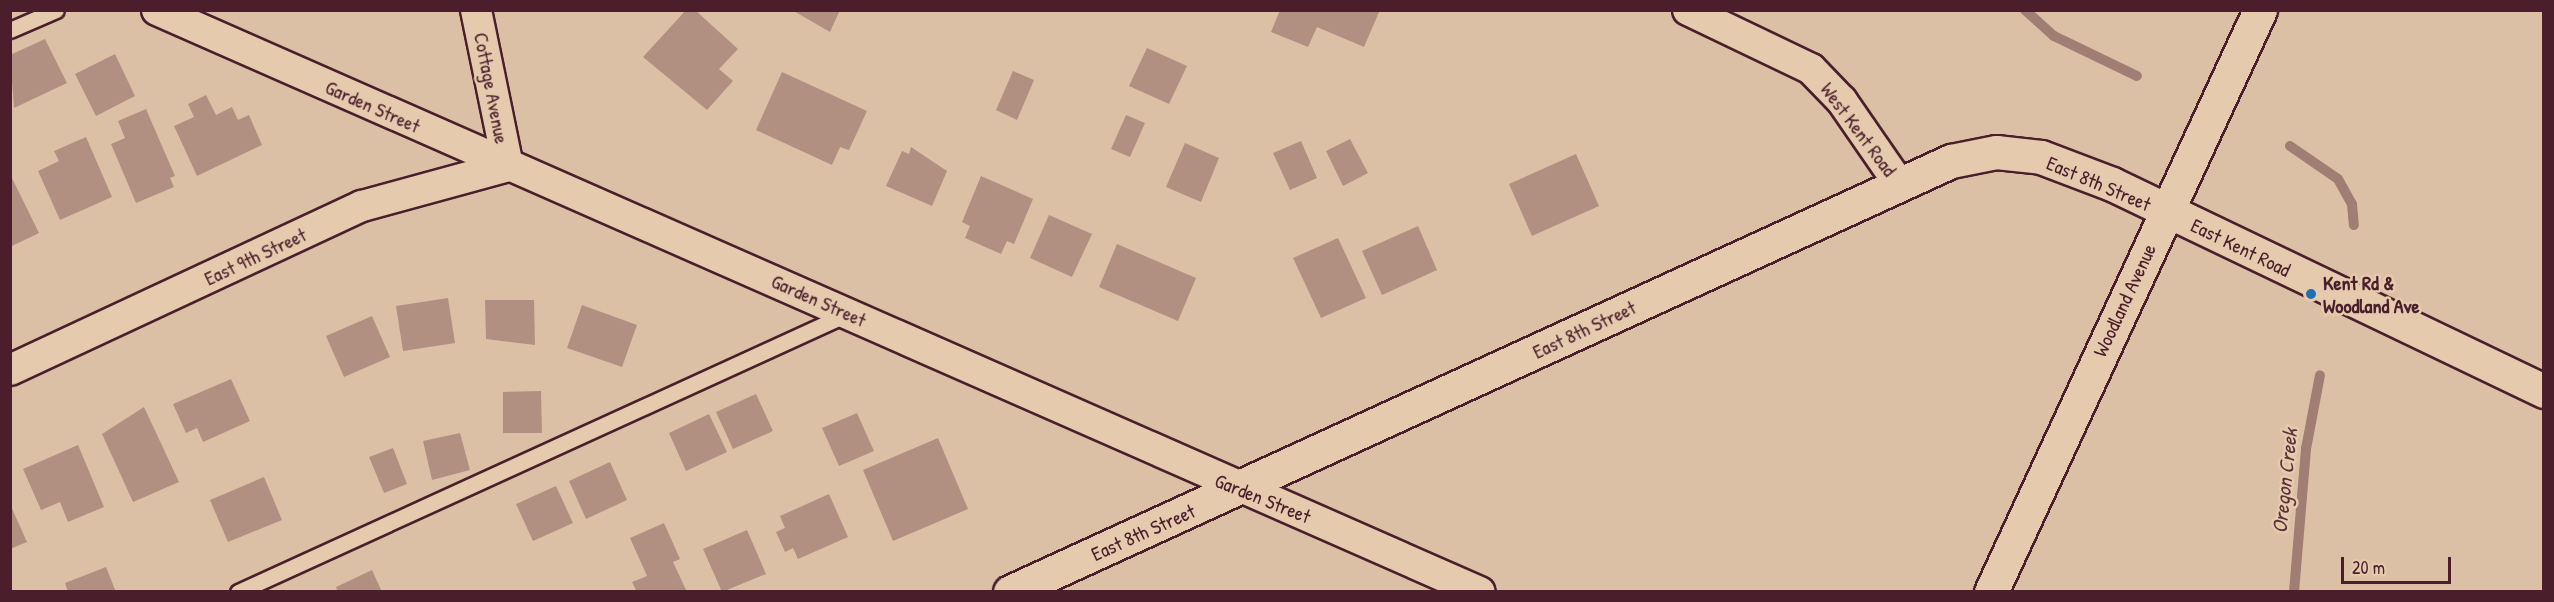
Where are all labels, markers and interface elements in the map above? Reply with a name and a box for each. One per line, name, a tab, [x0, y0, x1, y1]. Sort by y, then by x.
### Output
street label: Cottage Avenue	[469, 30, 515, 146]
street label: Garden Street	[322, 74, 424, 138]
street label: West Kent Road	[1816, 77, 1902, 181]
street label: East 8th Street	[2043, 150, 2155, 216]
street label: East Kent Road	[2187, 213, 2295, 281]
street label: East 9th Street	[200, 222, 310, 290]
street label: Woodland Avenue	[2087, 240, 2161, 360]
street label: Garden Street	[768, 268, 870, 332]
place label: Kent Rd & Woodland Ave	[2323, 270, 2420, 317]
marker: Kent Rd & Woodland Ave	[2304, 287, 2318, 301]
street label: East 8th Street	[1529, 295, 1639, 363]
water label: Oregon Creek	[2267, 427, 2303, 535]
street label: Garden Street	[1212, 468, 1314, 528]
street label: East 8th Street	[1087, 498, 1199, 566]
scale bar	[2344, 545, 2454, 583]
text: 20 m	[2352, 555, 2385, 580]

